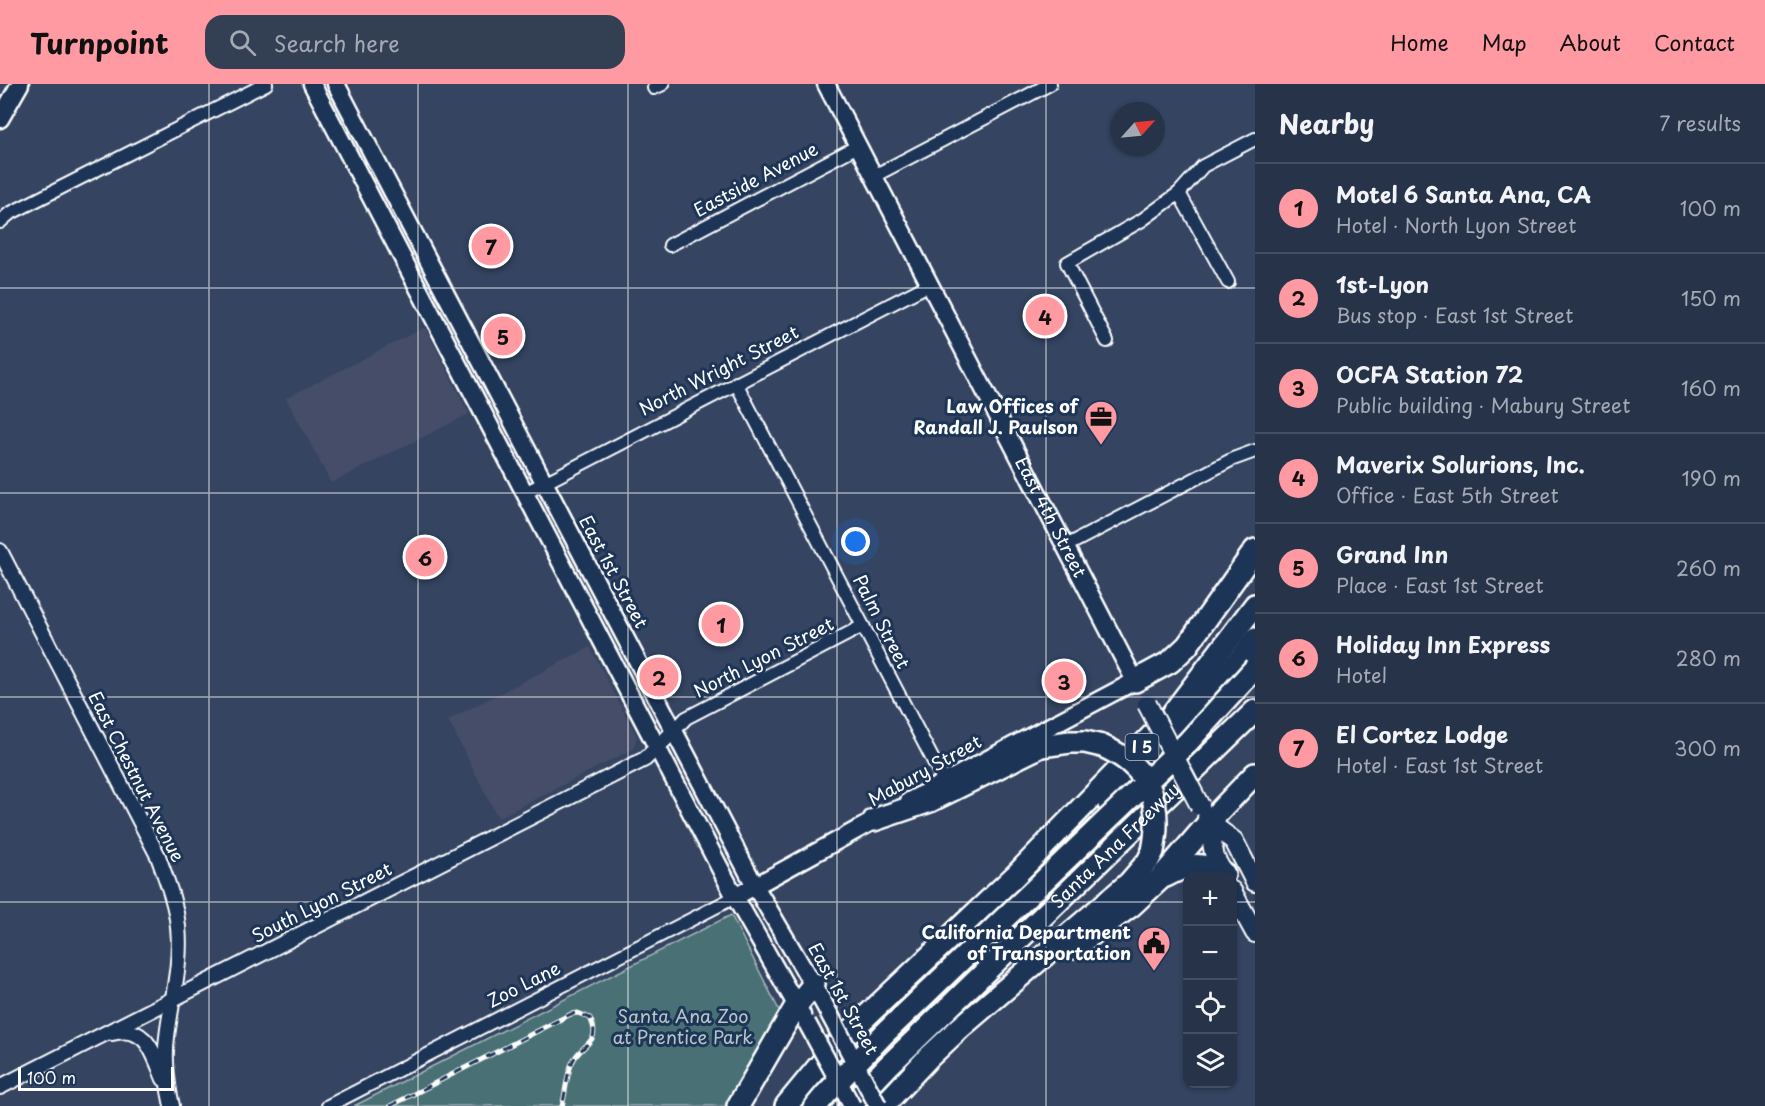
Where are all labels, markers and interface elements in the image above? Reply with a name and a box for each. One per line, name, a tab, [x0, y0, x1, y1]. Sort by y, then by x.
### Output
search box	[205, 15, 625, 69]
text: Turnpoint	[30, 21, 169, 64]
icon: search	[226, 26, 259, 59]
text: Search here	[274, 26, 400, 59]
text: Home	[1390, 26, 1449, 58]
text: Map	[1482, 26, 1527, 58]
text: About	[1560, 26, 1621, 58]
text: Contact	[1654, 26, 1735, 58]
north arrow	[1111, 102, 1165, 156]
text: Nearby	[1279, 104, 1374, 143]
text: 7 results	[1659, 108, 1741, 138]
street label: Eastside Avenue	[688, 134, 822, 223]
text: Motel 6 Santa Ana, CA	[1336, 177, 1591, 210]
text: 1	[1294, 193, 1303, 223]
text: 100 m	[1680, 193, 1741, 223]
text: Hotel · North Lyon Street	[1336, 210, 1576, 240]
pin: 7	[472, 224, 510, 268]
text: 1st-Lyon	[1336, 267, 1429, 300]
text: 2	[1291, 283, 1306, 313]
text: 150 m	[1681, 283, 1741, 313]
pin: 4	[1026, 294, 1064, 338]
text: Bus stop · East 1st Street	[1336, 300, 1573, 330]
pin: 5	[484, 314, 522, 358]
street label: North Wright Street	[634, 318, 803, 422]
text: OCFA Station 72	[1336, 357, 1523, 390]
text: 3	[1292, 373, 1305, 403]
text: 160 m	[1681, 373, 1741, 403]
text: Public building · Mabury Street	[1336, 390, 1630, 420]
place label: Law Offices of Randall J. Paulson	[914, 392, 1079, 440]
office icon: Law Offices of Randall J. Paulson	[1083, 399, 1119, 446]
text: Maverix Solurions, Inc.	[1336, 447, 1585, 480]
street label: East 4th Street	[1009, 452, 1094, 582]
text: 4	[1292, 463, 1305, 493]
text: 190 m	[1682, 463, 1741, 493]
text: Office · East 5th Street	[1336, 480, 1559, 510]
street label: East 1st Street	[573, 510, 655, 633]
your location	[841, 527, 870, 556]
pin: 6	[406, 534, 444, 580]
text: Grand Inn	[1336, 537, 1448, 570]
text: 5	[1292, 553, 1305, 583]
text: 260 m	[1676, 553, 1741, 583]
street label: Palm Street	[847, 570, 918, 673]
text: Place · East 1st Street	[1336, 570, 1544, 600]
pin: 1	[702, 602, 740, 646]
street label: North Lyon Street	[689, 610, 838, 704]
text: Holiday Inn Express	[1336, 627, 1550, 660]
text: 6	[1291, 643, 1306, 673]
text: 280 m	[1676, 643, 1741, 673]
pin: 2	[640, 654, 678, 700]
pin: 3	[1044, 658, 1084, 704]
text: Hotel	[1336, 660, 1387, 690]
street label: East Chestnut Avenue	[82, 686, 192, 867]
text: El Cortez Lodge	[1336, 717, 1508, 750]
street label: Mabury Street	[863, 727, 986, 812]
text: 7	[1293, 733, 1304, 763]
text: 300 m	[1674, 733, 1741, 763]
road number: I 5	[1126, 734, 1158, 760]
text: Hotel · East 1st Street	[1336, 750, 1543, 780]
street label: Santa Ana Freeway	[1044, 775, 1186, 914]
street label: South Lyon Street	[247, 855, 396, 949]
map controls	[1183, 872, 1237, 1088]
button: +	[1183, 872, 1237, 926]
place label: California Department of Transportation	[921, 918, 1131, 966]
public building icon: California Department of Transportation	[1136, 925, 1172, 972]
button: −	[1183, 926, 1237, 980]
street label: East 1st Street	[802, 937, 886, 1059]
street label: Zoo Lane	[482, 954, 565, 1014]
button: locate	[1183, 980, 1237, 1034]
park label: Santa Ana Zoo at Prentice Park	[613, 1002, 753, 1050]
button: layers	[1183, 1034, 1237, 1088]
scale bar	[18, 1064, 174, 1092]
text: 100 m	[27, 1065, 76, 1089]

